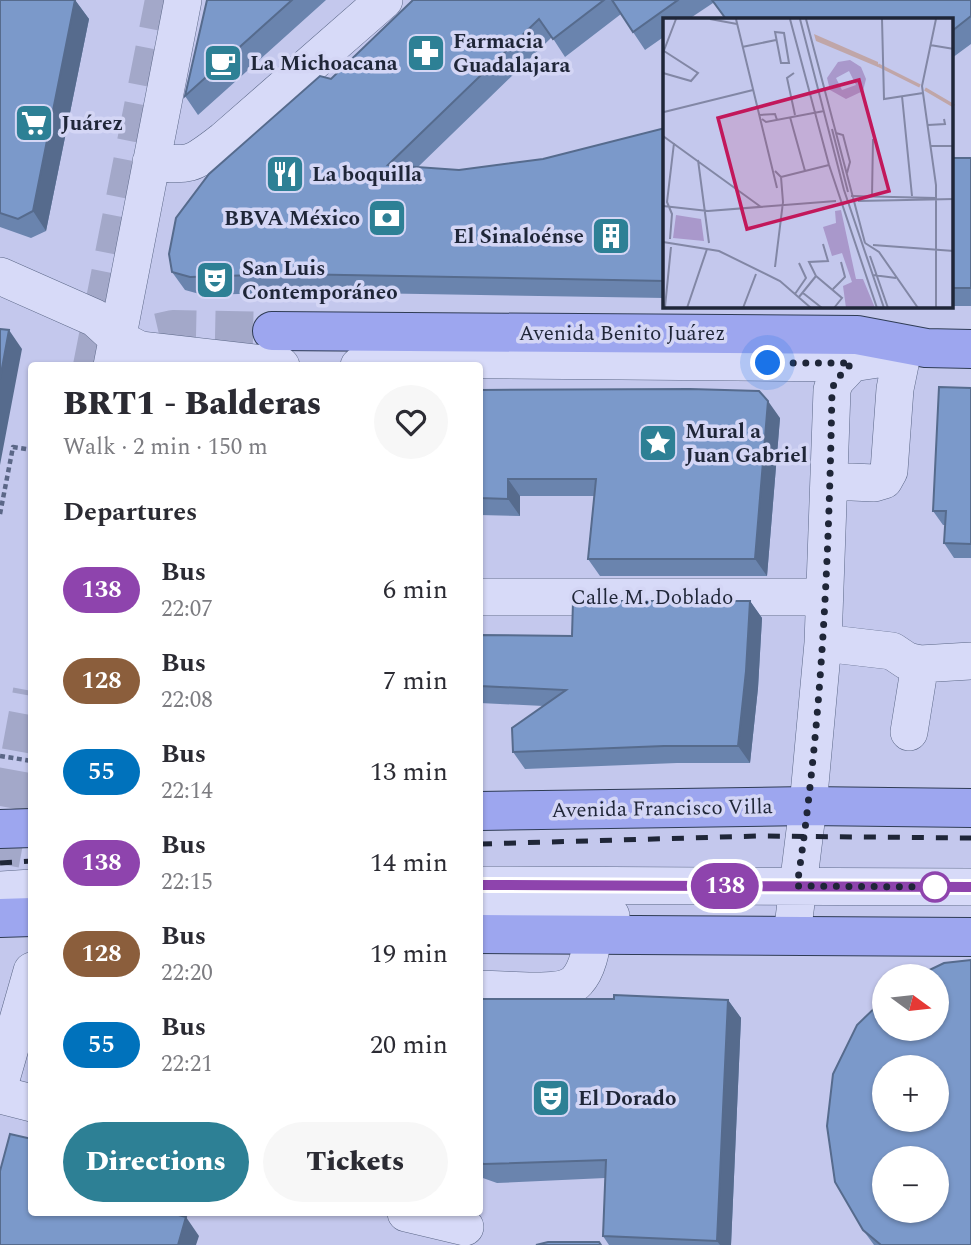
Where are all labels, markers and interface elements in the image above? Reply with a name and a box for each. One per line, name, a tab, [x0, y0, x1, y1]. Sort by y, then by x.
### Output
inset map	[663, 18, 954, 308]
place label: Farmacia Guadalajara	[453, 26, 571, 82]
pharmacy icon: Farmacia Guadalajara	[405, 32, 447, 74]
cafe icon: La Michoacana	[202, 42, 244, 84]
place label: La Michoacana	[250, 48, 398, 80]
supermarket icon: Juárez	[13, 102, 55, 144]
place label: Juárez	[61, 108, 123, 140]
restaurant icon: La boquilla	[264, 153, 306, 195]
place label: La boquilla	[312, 159, 422, 191]
bank icon: BBVA México	[366, 197, 408, 239]
place label: BBVA México	[224, 203, 360, 235]
building icon: El Sinaloénse	[590, 215, 632, 257]
place label: El Sinaloénse	[453, 221, 584, 253]
place label: San Luis Contemporáneo	[242, 253, 398, 309]
theatre icon: San Luis Contemporáneo	[194, 259, 236, 301]
street label: Avenida Benito Juárez	[519, 318, 725, 350]
your location	[750, 345, 785, 380]
text: BRT1 - Balderas	[63, 379, 321, 429]
button: heart	[374, 385, 448, 459]
place label: Mural a Juan Gabriel	[685, 416, 808, 472]
place icon: Mural a Juan Gabriel	[637, 422, 679, 464]
text: Walk · 2 min · 150 m	[63, 430, 268, 465]
text: Departures	[63, 492, 197, 532]
text: Bus	[161, 552, 206, 592]
text: 6 min	[383, 570, 448, 610]
text: 138	[81, 572, 122, 608]
street label: Calle M. Doblado	[571, 582, 733, 614]
text: 22:07	[161, 592, 213, 627]
text: Bus	[161, 643, 206, 683]
text: 7 min	[383, 661, 448, 701]
text: 128	[81, 663, 122, 699]
text: 22:08	[161, 683, 213, 718]
text: Bus	[161, 734, 206, 774]
text: 13 min	[370, 752, 448, 792]
text: 55	[88, 754, 115, 790]
text: 22:14	[161, 774, 213, 809]
street label: Avenida Francisco Villa	[551, 791, 774, 827]
text: Bus	[161, 825, 206, 865]
text: 14 min	[370, 843, 448, 883]
text: 138	[81, 845, 122, 881]
line badge: 138	[685, 863, 765, 909]
text: 22:15	[161, 865, 213, 900]
text: 138	[705, 868, 745, 904]
unlabelled marker	[920, 872, 950, 902]
text: Bus	[161, 916, 206, 956]
text: 19 min	[370, 934, 448, 974]
text: 128	[81, 936, 122, 972]
text: 22:20	[161, 956, 213, 991]
north arrow	[872, 964, 948, 1041]
map controls	[872, 964, 949, 1223]
text: Bus	[161, 1007, 206, 1047]
text: 20 min	[370, 1025, 448, 1065]
text: 55	[88, 1027, 115, 1063]
text: 22:21	[161, 1047, 213, 1082]
button: +	[872, 1055, 949, 1132]
theatre icon: El Dorado	[530, 1077, 572, 1119]
place label: El Dorado	[578, 1083, 676, 1115]
button: Directions	[63, 1122, 249, 1202]
button: Tickets	[263, 1122, 448, 1202]
button: −	[872, 1146, 949, 1223]

